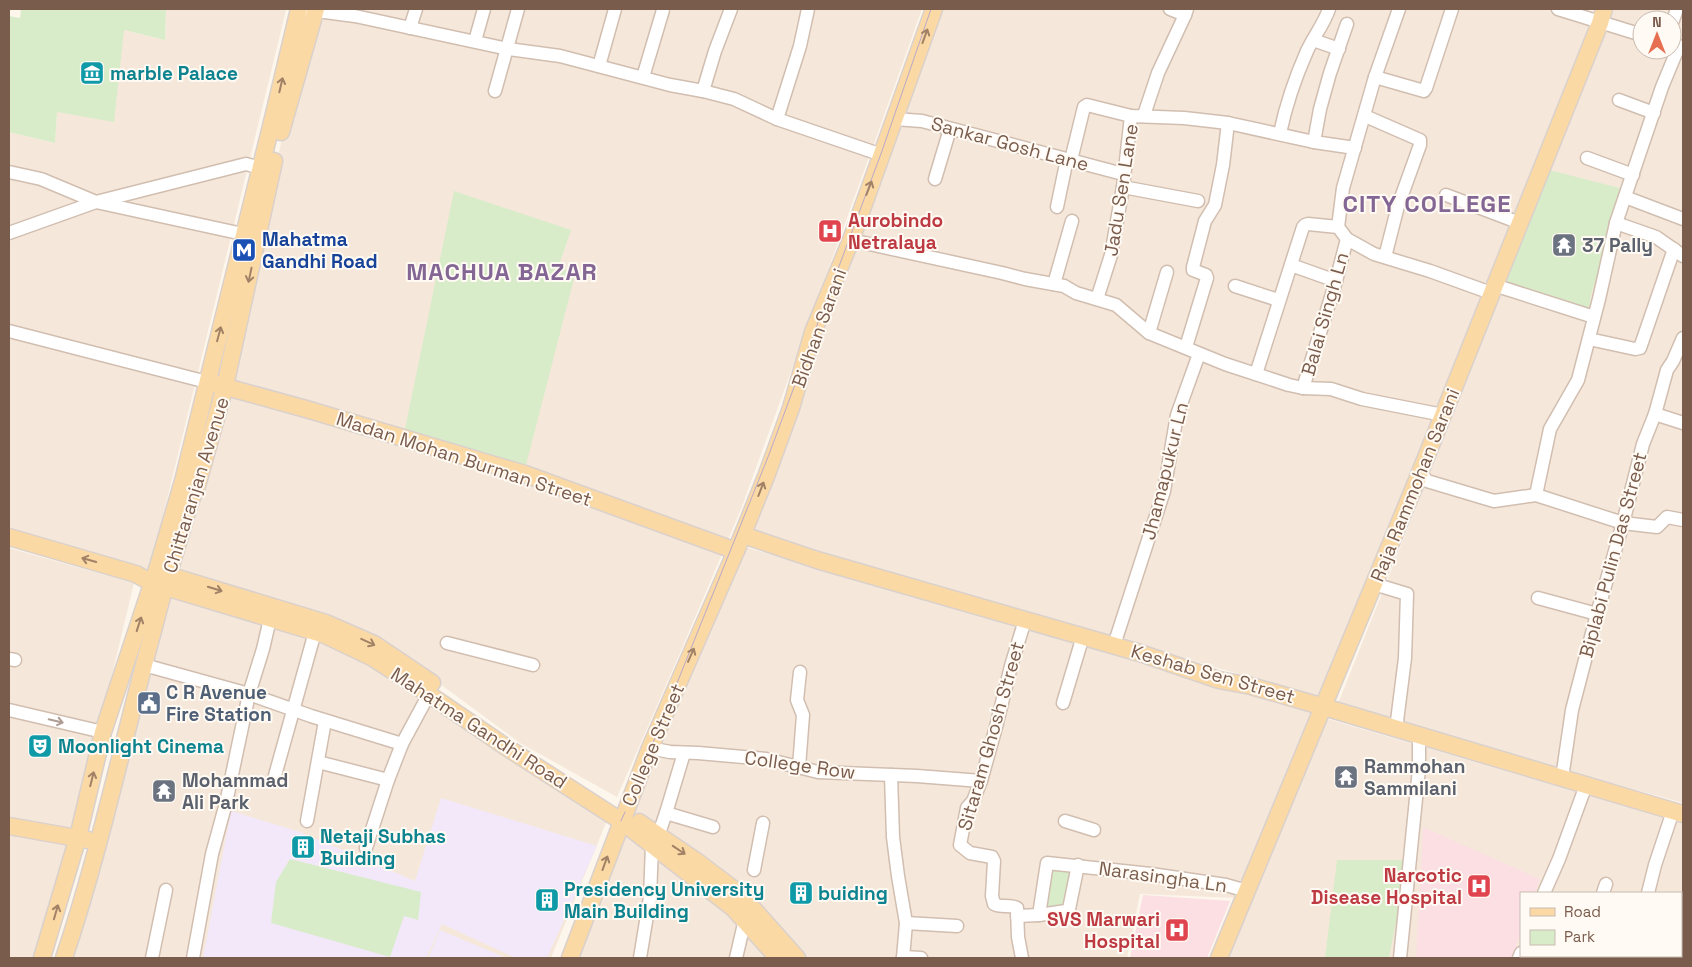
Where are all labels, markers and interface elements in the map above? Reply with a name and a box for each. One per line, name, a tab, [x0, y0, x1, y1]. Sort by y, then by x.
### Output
north arrow	[1632, 10, 1682, 60]
text: N	[1652, 13, 1662, 31]
one-way arrow	[921, 29, 930, 44]
museum icon: marble Palace	[79, 60, 105, 86]
place label: marble Palace	[110, 61, 238, 86]
one-way arrow	[277, 77, 286, 93]
street label: Sankar Gosh Lane	[928, 111, 1092, 177]
street label: Jadu Sen Lane	[1098, 122, 1144, 258]
one-way arrow	[865, 181, 874, 197]
district label: CITY COLLEGE	[1343, 188, 1511, 219]
place label: Aurobindo Netralaya	[848, 208, 943, 255]
hospital icon: Aurobindo Netralaya	[817, 218, 843, 244]
place label: Mahatma Gandhi Road	[262, 227, 378, 274]
temple icon: 37 Pally	[1551, 232, 1577, 258]
place label: 37 Pally	[1582, 233, 1653, 258]
metro station icon: Mahatma Gandhi Road	[231, 237, 257, 263]
street label: Balai Singh Ln	[1295, 249, 1355, 379]
district label: MACHUA BAZAR	[406, 256, 598, 287]
street label: Bidhan Sarani	[786, 265, 852, 391]
one-way arrow	[245, 267, 254, 283]
one-way arrow	[215, 327, 224, 343]
street label: Raja Rammohan Sarani	[1365, 385, 1465, 585]
street label: Chittaranjan Avenue	[157, 394, 235, 576]
street label: Jhamapukur Ln	[1136, 400, 1194, 542]
street label: Madan Mohan Burman Street	[333, 406, 595, 512]
street label: Biplabi Pulin Das Street	[1573, 449, 1653, 661]
one-way arrow	[757, 482, 766, 497]
one-way arrow	[81, 555, 97, 565]
one-way arrow	[207, 585, 222, 594]
one-way arrow	[135, 617, 144, 632]
one-way arrow	[360, 637, 375, 647]
street label: Sitaram Ghosh Street	[952, 639, 1030, 833]
street label: Keshab Sen Street	[1128, 639, 1298, 709]
one-way arrow	[687, 648, 697, 663]
street label: Mahatma Gandhi Road	[386, 662, 572, 794]
place label: C R Avenue Fire Station	[166, 680, 272, 727]
street label: College Street	[616, 680, 690, 810]
public building icon: C R Avenue Fire Station	[136, 690, 162, 716]
one-way arrow	[48, 717, 64, 726]
theatre icon: Moonlight Cinema	[27, 733, 53, 759]
place label: Moonlight Cinema	[58, 734, 224, 759]
street label: College Row	[743, 745, 857, 785]
place label: Rammohan Sammilani	[1364, 754, 1465, 801]
temple icon: Rammohan Sammilani	[1333, 764, 1359, 790]
place label: Mohammad Ali Park	[182, 768, 288, 815]
one-way arrow	[88, 772, 97, 788]
temple icon: Mohammad Ali Park	[151, 778, 177, 804]
place label: Netaji Subhas Building	[320, 824, 446, 871]
building icon: Netaji Subhas Building	[290, 834, 316, 860]
one-way arrow	[672, 845, 686, 855]
one-way arrow	[601, 856, 610, 872]
street label: Narasingha Ln	[1097, 856, 1229, 898]
place label: Narcotic Disease Hospital	[1311, 863, 1462, 910]
hospital icon: Narcotic Disease Hospital	[1466, 873, 1492, 899]
place label: Presidency University Main Building	[564, 877, 764, 924]
building icon: buiding	[788, 880, 814, 906]
place label: buiding	[818, 881, 888, 906]
building icon: Presidency University Main Building	[534, 887, 560, 913]
legend	[1520, 892, 1682, 957]
text: Road	[1564, 902, 1601, 921]
one-way arrow	[52, 904, 62, 920]
place label: SVS Marwari Hospital	[1047, 907, 1160, 954]
hospital icon: SVS Marwari Hospital	[1164, 917, 1190, 943]
text: Park	[1564, 927, 1595, 946]

